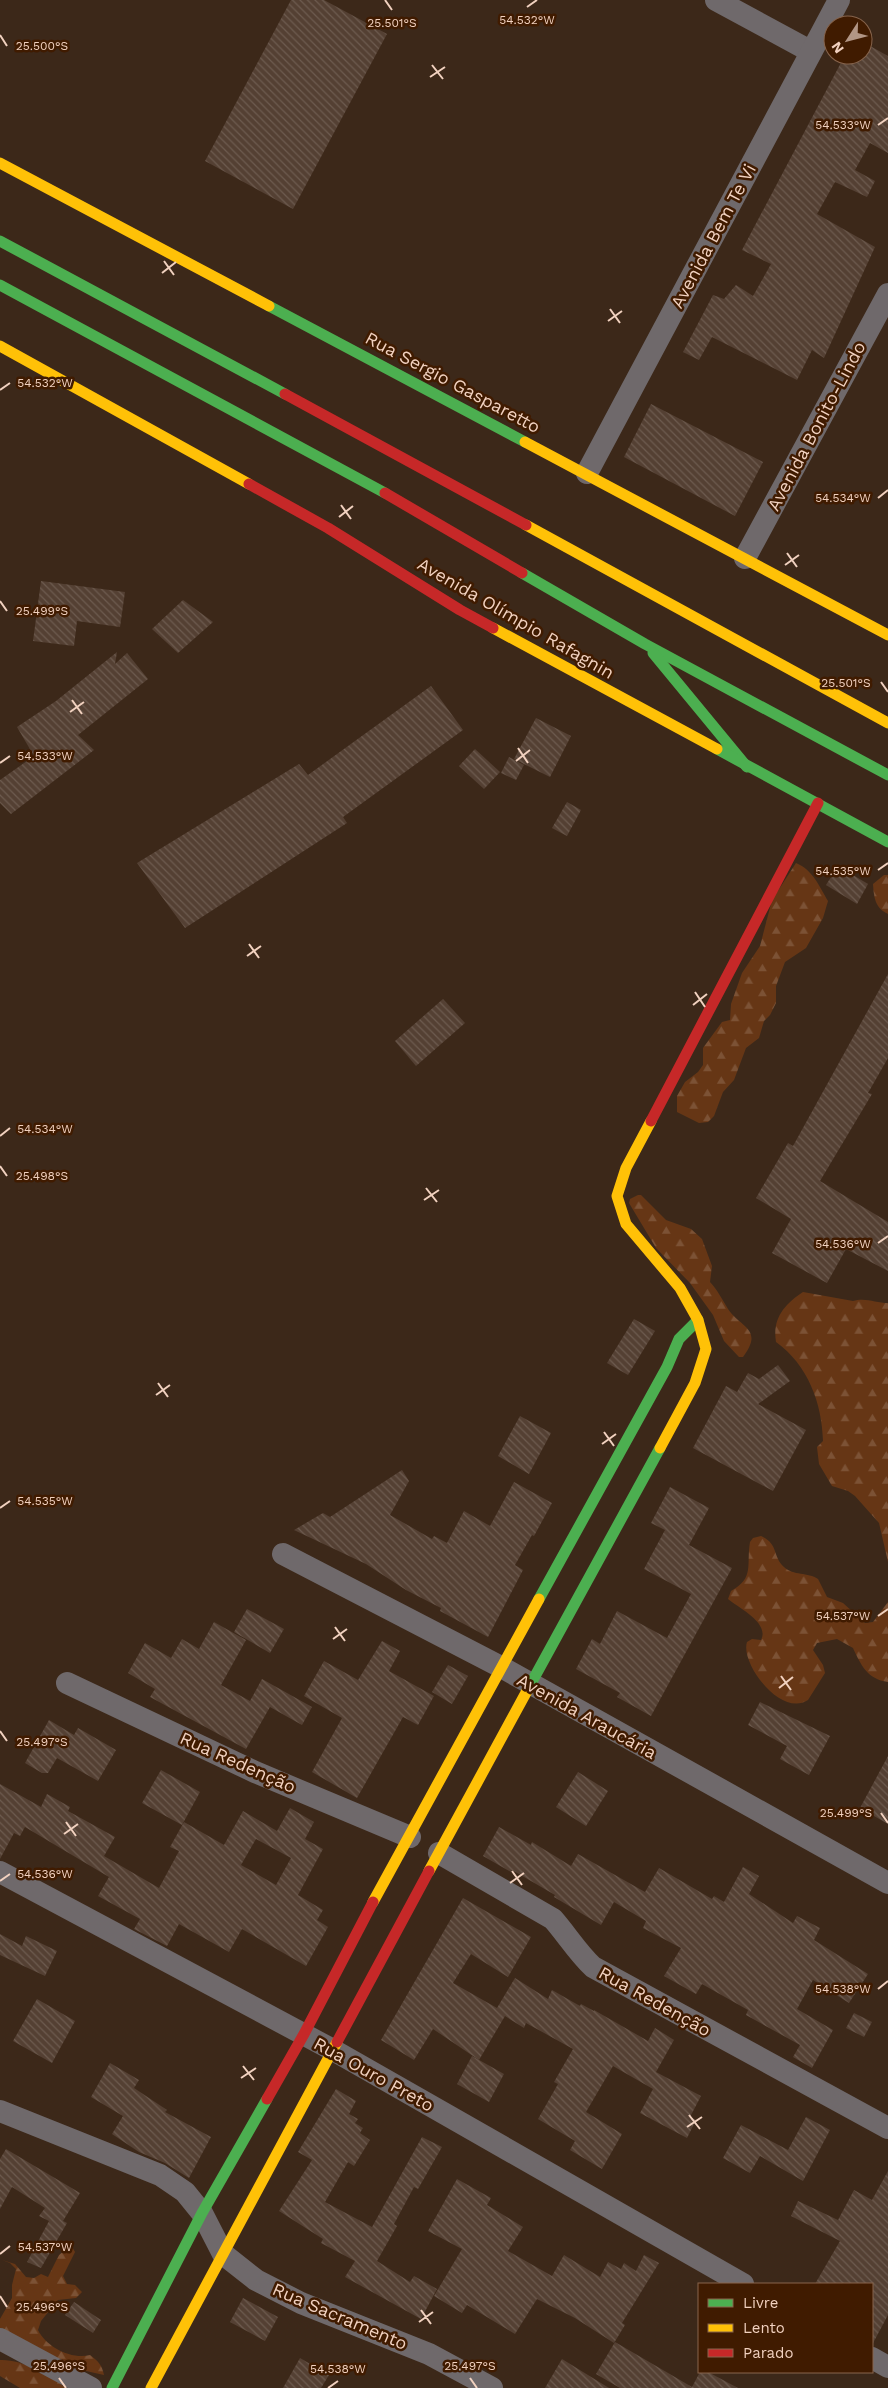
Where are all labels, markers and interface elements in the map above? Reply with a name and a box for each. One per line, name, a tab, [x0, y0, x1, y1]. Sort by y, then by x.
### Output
text: 54.532°W	[499, 13, 555, 27]
north arrow	[823, 15, 873, 65]
text: 25.501°S	[367, 16, 417, 30]
text: 25.500°S	[16, 39, 68, 53]
text: N	[828, 39, 847, 57]
text: 54.533°W	[815, 118, 871, 132]
street label: Avenida Bem Te Vi	[666, 160, 760, 312]
street label: Rua Sergio Gasparetto	[362, 327, 544, 437]
street label: Avenida Bonito-Lindo	[762, 338, 870, 514]
text: 54.532°W	[17, 376, 73, 390]
text: 54.534°W	[815, 491, 871, 505]
street label: Avenida Olímpio Rafagnin	[414, 553, 618, 683]
text: 25.499°S	[16, 604, 68, 618]
text: 25.501°S	[821, 676, 871, 690]
text: 54.533°W	[17, 749, 73, 763]
text: 54.535°W	[815, 864, 871, 878]
text: 54.534°W	[17, 1122, 73, 1136]
text: 25.498°S	[16, 1169, 68, 1183]
text: 54.536°W	[815, 1237, 871, 1251]
text: 54.535°W	[17, 1494, 73, 1508]
text: 54.537°W	[816, 1609, 871, 1623]
street label: Avenida Araucária	[514, 1669, 660, 1763]
street label: Rua Redenção	[177, 1727, 299, 1797]
text: 25.497°S	[16, 1735, 68, 1749]
text: 25.499°S	[820, 1806, 872, 1820]
text: 54.536°W	[17, 1867, 73, 1881]
street label: Rua Redenção	[595, 1962, 715, 2040]
text: 54.538°W	[815, 1982, 871, 1996]
street label: Rua Ouro Preto	[310, 2032, 438, 2116]
text: 54.537°W	[18, 2240, 73, 2254]
street label: Rua Sacramento	[269, 2278, 411, 2354]
legend	[698, 2283, 873, 2373]
text: Livre	[743, 2294, 778, 2312]
text: 25.496°S	[16, 2300, 68, 2314]
text: Lento	[743, 2319, 785, 2337]
text: Parado	[743, 2344, 793, 2362]
text: 25.496°S	[33, 2359, 85, 2373]
text: 25.497°S	[444, 2359, 496, 2373]
text: 54.538°W	[310, 2362, 366, 2376]

